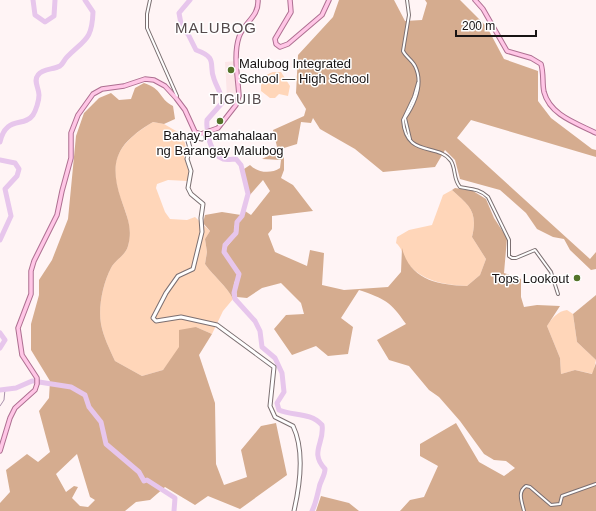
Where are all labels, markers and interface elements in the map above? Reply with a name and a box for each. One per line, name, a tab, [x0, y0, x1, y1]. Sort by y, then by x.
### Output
scale bar	[456, 12, 536, 38]
district label: MALUBOG	[175, 19, 257, 36]
text: 200 m	[462, 19, 495, 33]
place label: Malubog Integrated School — High School	[239, 56, 369, 86]
marker: Malubog Integrated School — High School	[226, 65, 236, 75]
district label: TIGUIB	[210, 91, 262, 107]
marker: Bahay Pamahalaan ng Barangay Malubog	[215, 116, 225, 126]
place label: Bahay Pamahalaan ng Barangay Malubog	[156, 128, 284, 158]
place label: Tops Lookout	[492, 271, 569, 286]
marker: Tops Lookout	[572, 273, 582, 283]

